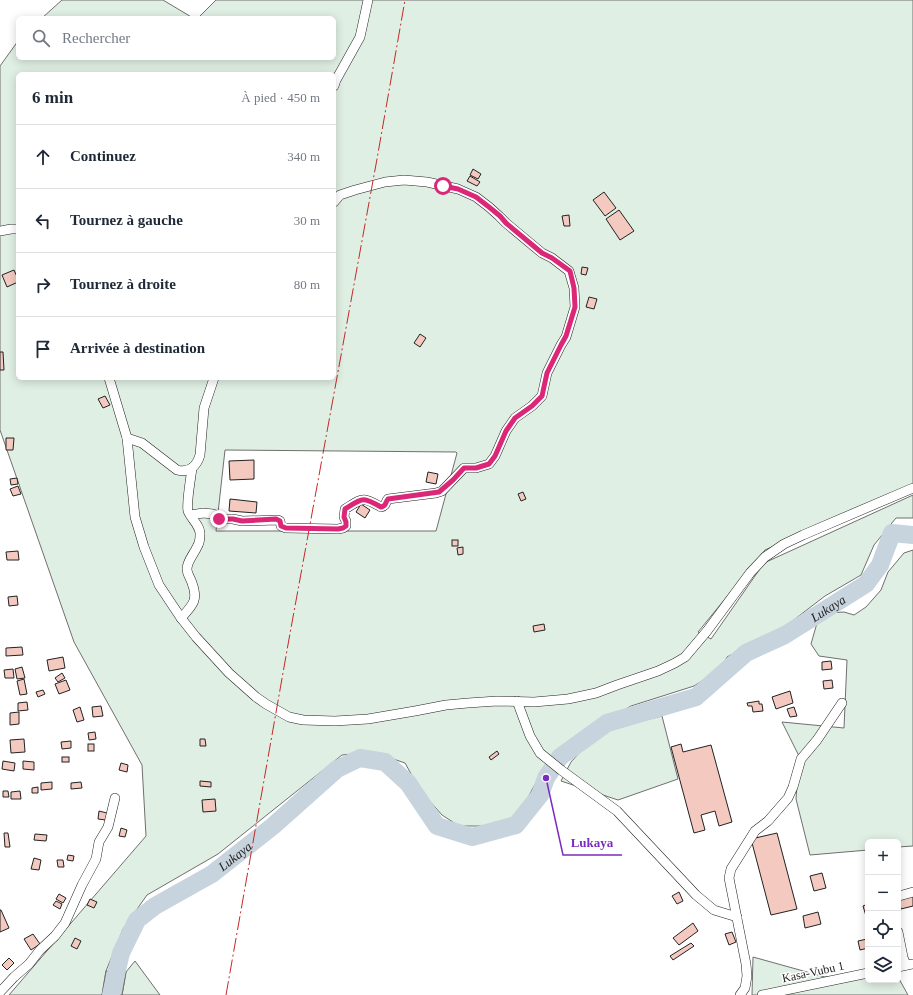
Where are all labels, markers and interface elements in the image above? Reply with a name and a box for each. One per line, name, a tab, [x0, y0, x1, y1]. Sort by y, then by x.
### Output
search box	[16, 16, 336, 60]
icon: search	[30, 27, 52, 49]
text: Rechercher	[62, 30, 130, 46]
text: 6 min	[32, 88, 73, 107]
text: À pied · 450 m	[241, 90, 320, 105]
icon: ahead	[32, 146, 54, 168]
text: Continuez	[70, 148, 136, 164]
text: 340 m	[287, 149, 320, 164]
route start	[434, 177, 452, 195]
icon: left	[32, 210, 54, 232]
text: Tournez à gauche	[70, 212, 183, 228]
text: 30 m	[294, 213, 320, 228]
icon: right	[32, 274, 54, 296]
text: Tournez à droite	[70, 276, 176, 292]
text: 80 m	[294, 277, 320, 292]
icon: arrive	[32, 338, 54, 360]
text: Arrivée à destination	[70, 340, 205, 356]
route end	[210, 510, 228, 528]
water label: Lukaya	[807, 591, 848, 625]
callout: Lukaya	[563, 830, 622, 855]
text: Lukaya	[571, 835, 614, 850]
water label: Lukaya	[214, 838, 255, 874]
map controls	[865, 839, 901, 983]
button: +	[865, 839, 901, 875]
button: −	[865, 875, 901, 911]
button: locate	[865, 911, 901, 947]
button: layers	[865, 947, 901, 983]
street label: Kasa-Vubu 1	[781, 959, 845, 985]

